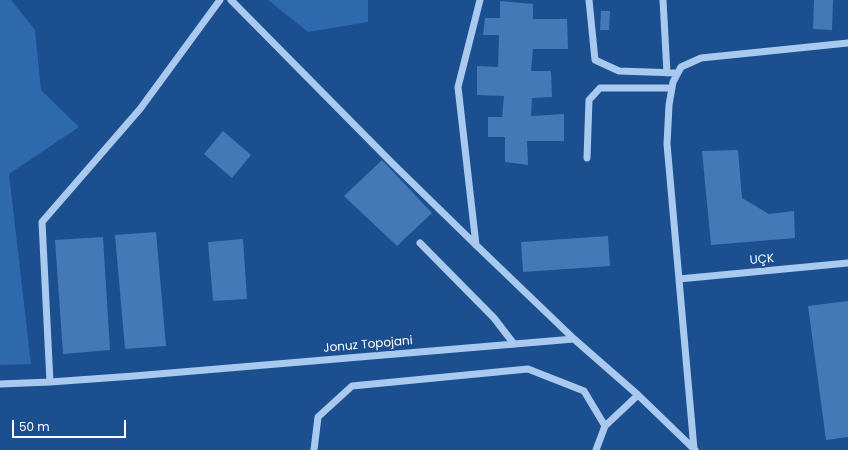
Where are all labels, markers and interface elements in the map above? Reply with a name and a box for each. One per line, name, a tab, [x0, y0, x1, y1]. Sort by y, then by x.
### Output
street label: UÇK	[749, 252, 775, 268]
street label: Jonuz Topojani	[323, 334, 413, 356]
scale bar	[14, 412, 128, 438]
text: 50 m	[19, 418, 50, 435]

